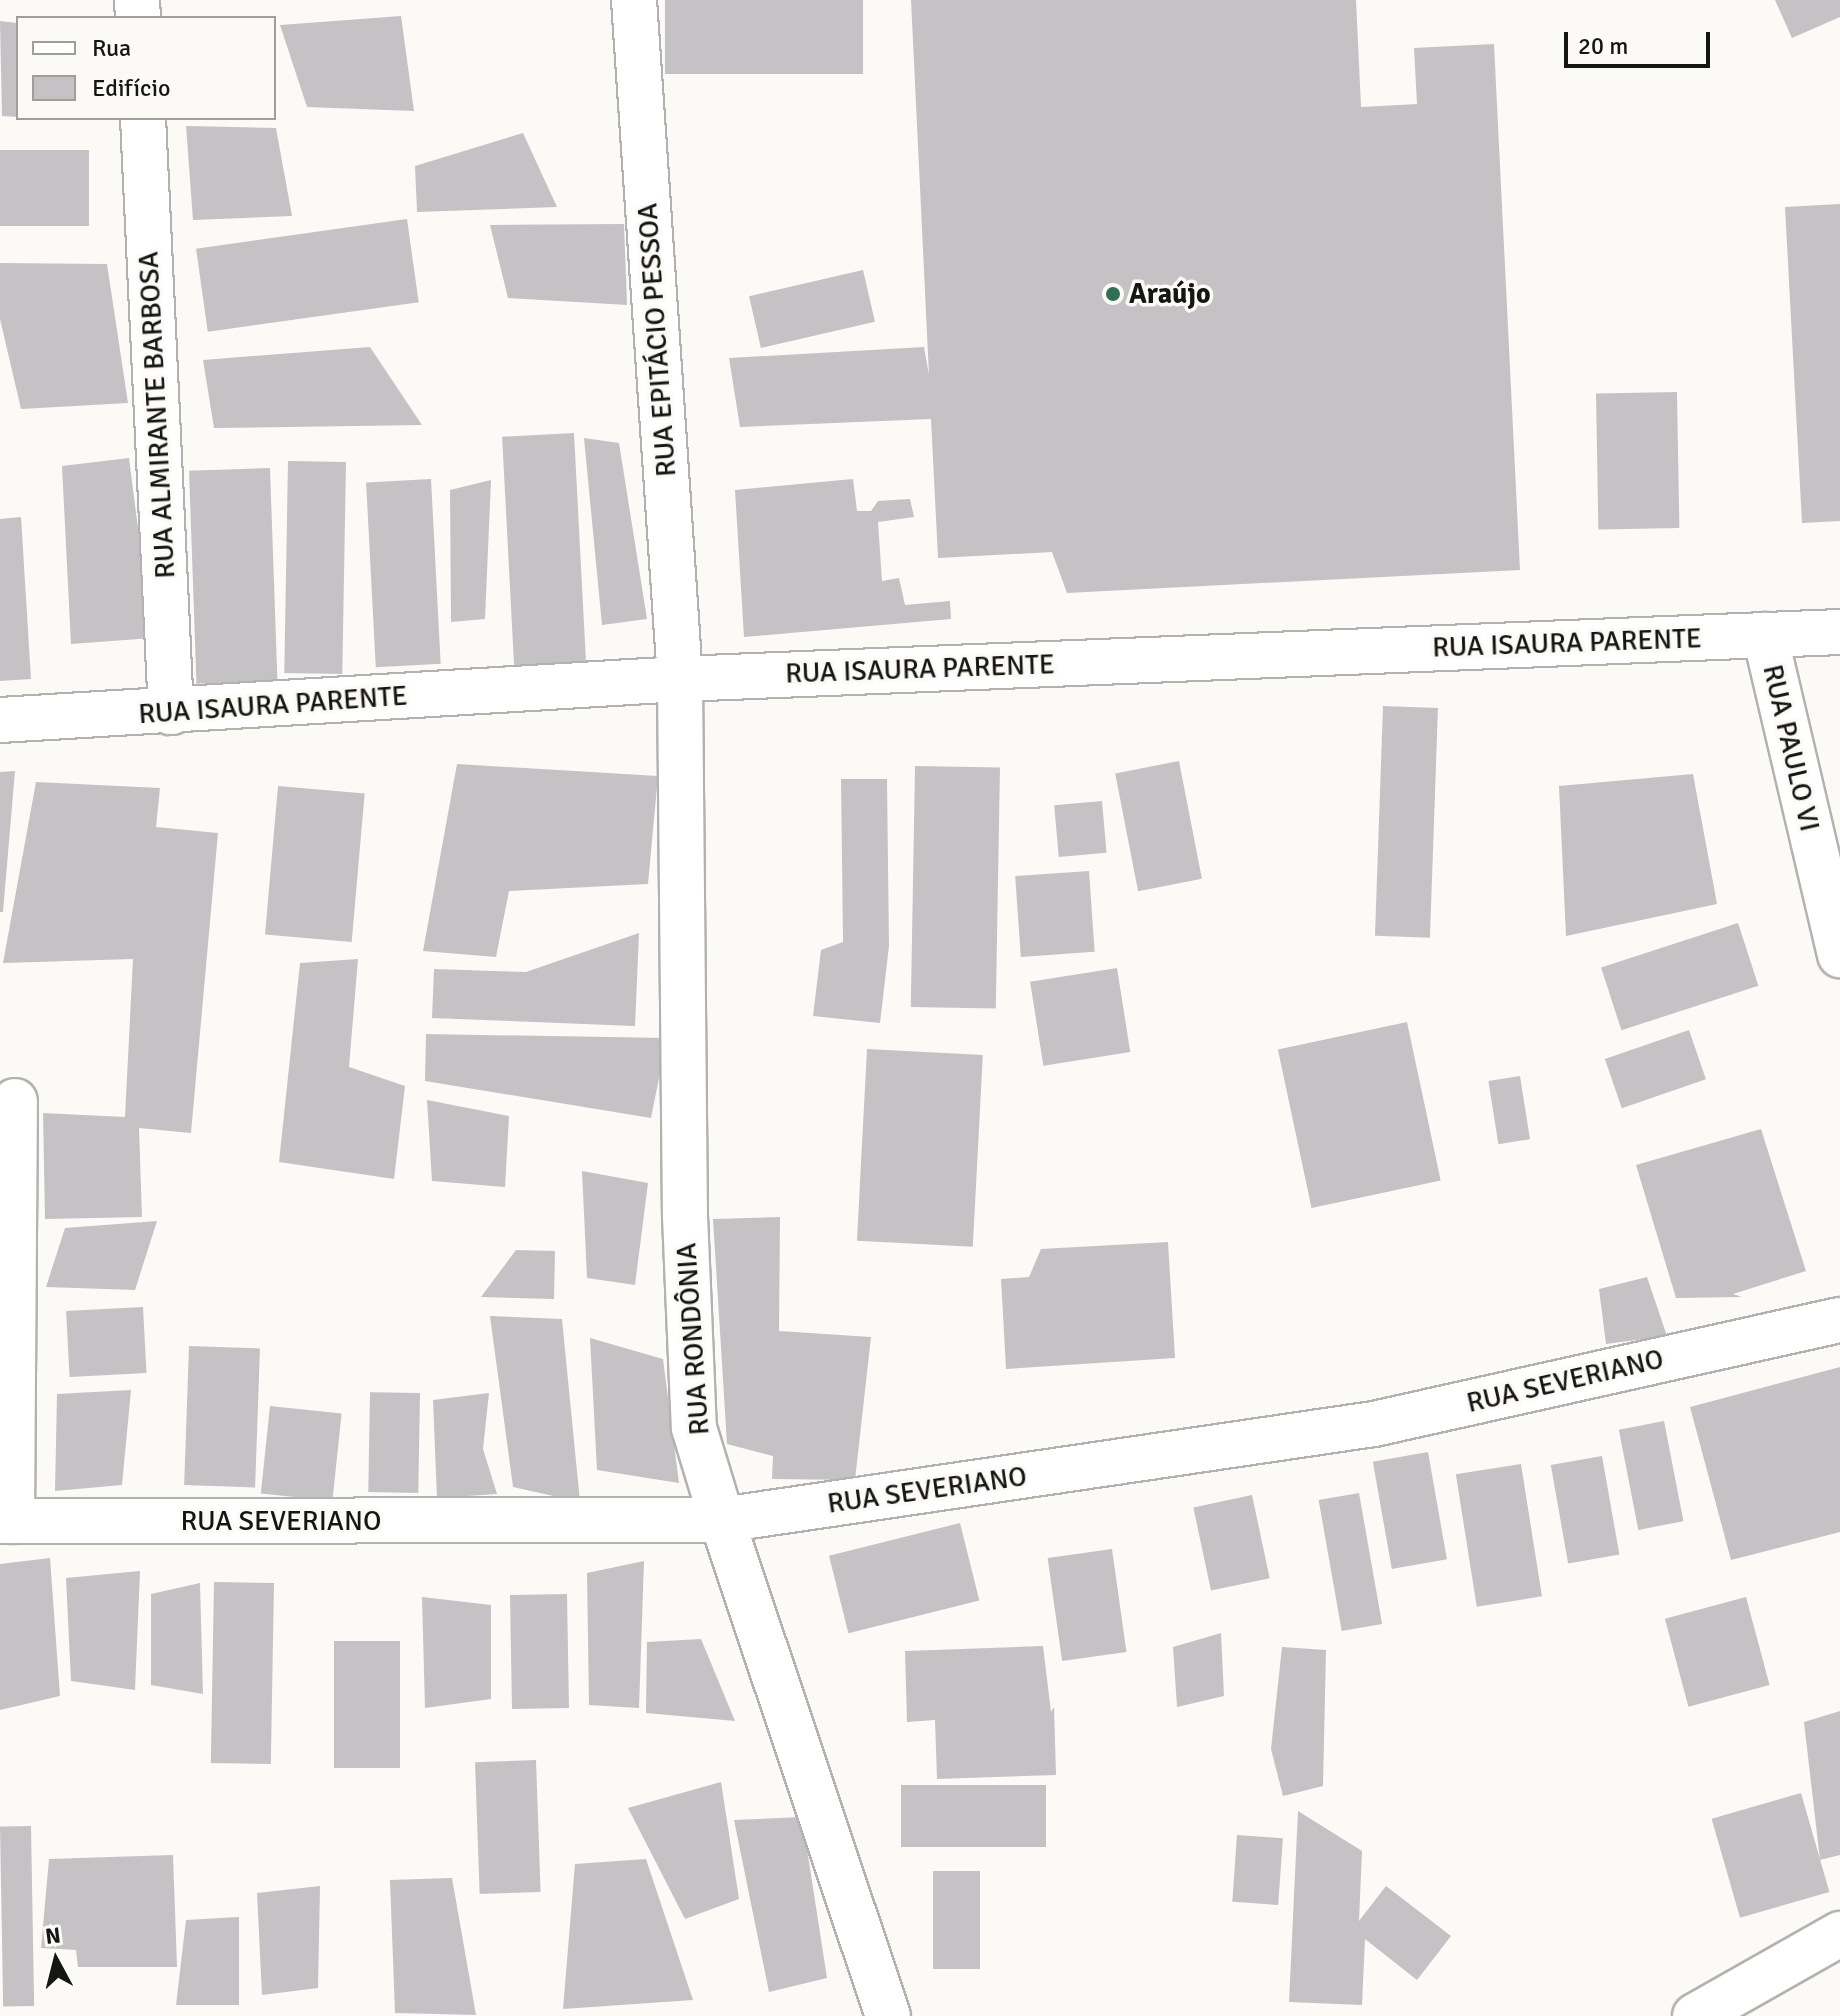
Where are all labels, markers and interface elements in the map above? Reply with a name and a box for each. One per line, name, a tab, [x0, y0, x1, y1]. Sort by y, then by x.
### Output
legend	[16, 16, 276, 120]
scale bar	[1568, 16, 1714, 66]
text: 20 m	[1578, 31, 1628, 61]
text: Rua	[92, 33, 131, 63]
text: Edifício	[92, 73, 170, 103]
street label: RUA EPITÁCIO PESSOA	[631, 202, 683, 478]
street label: RUA ALMIRANTE BARBOSA	[132, 251, 182, 579]
place label: Araújo	[1129, 277, 1211, 311]
marker: Araújo	[1104, 285, 1122, 303]
street label: RUA ISAURA PARENTE	[1432, 622, 1702, 664]
street label: RUA ISAURA PARENTE	[785, 648, 1055, 690]
street label: RUA PAULO VI	[1755, 661, 1827, 835]
street label: RUA ISAURA PARENTE	[137, 679, 409, 731]
street label: RUA RONDÔNIA	[670, 1242, 716, 1436]
street label: RUA SEVERIANO	[1463, 1342, 1667, 1420]
street label: RUA SEVERIANO	[825, 1459, 1029, 1521]
street label: RUA SEVERIANO	[181, 1504, 381, 1538]
north arrow	[16, 1920, 96, 2000]
text: N	[44, 1921, 62, 1950]

